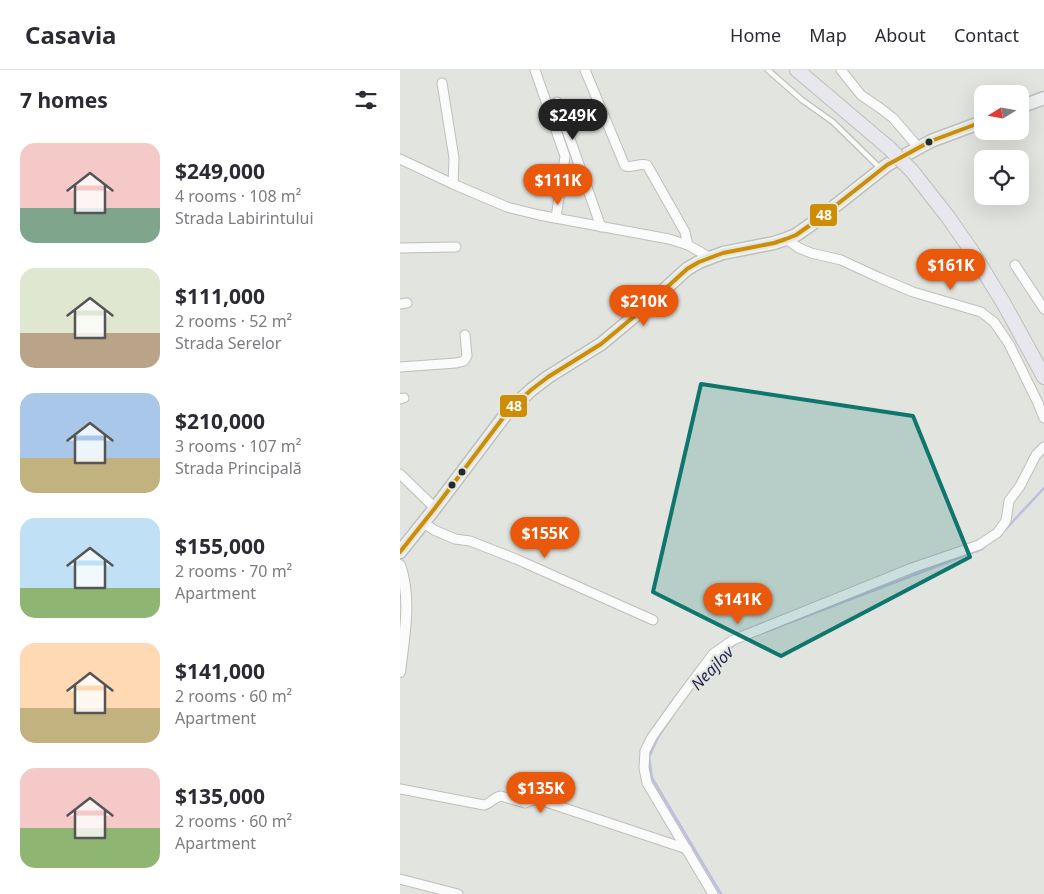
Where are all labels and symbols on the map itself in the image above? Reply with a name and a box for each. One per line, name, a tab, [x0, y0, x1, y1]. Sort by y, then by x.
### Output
north arrow	[974, 85, 1029, 140]
pin: $249K	[538, 98, 608, 141]
unlabelled marker	[924, 137, 934, 147]
pin: $111K	[523, 164, 593, 206]
line badge: 48	[809, 203, 838, 227]
text: 48	[816, 205, 832, 224]
pin: $161K	[916, 248, 986, 291]
pin: $210K	[609, 284, 679, 327]
line badge: 48	[499, 394, 528, 418]
text: 48	[506, 396, 522, 415]
unlabelled marker	[457, 467, 467, 477]
unlabelled marker	[447, 480, 457, 490]
pin: $155K	[510, 516, 580, 559]
pin: $141K	[703, 582, 773, 625]
water label: Neajlov	[686, 640, 739, 695]
pin: $135K	[506, 772, 576, 814]

